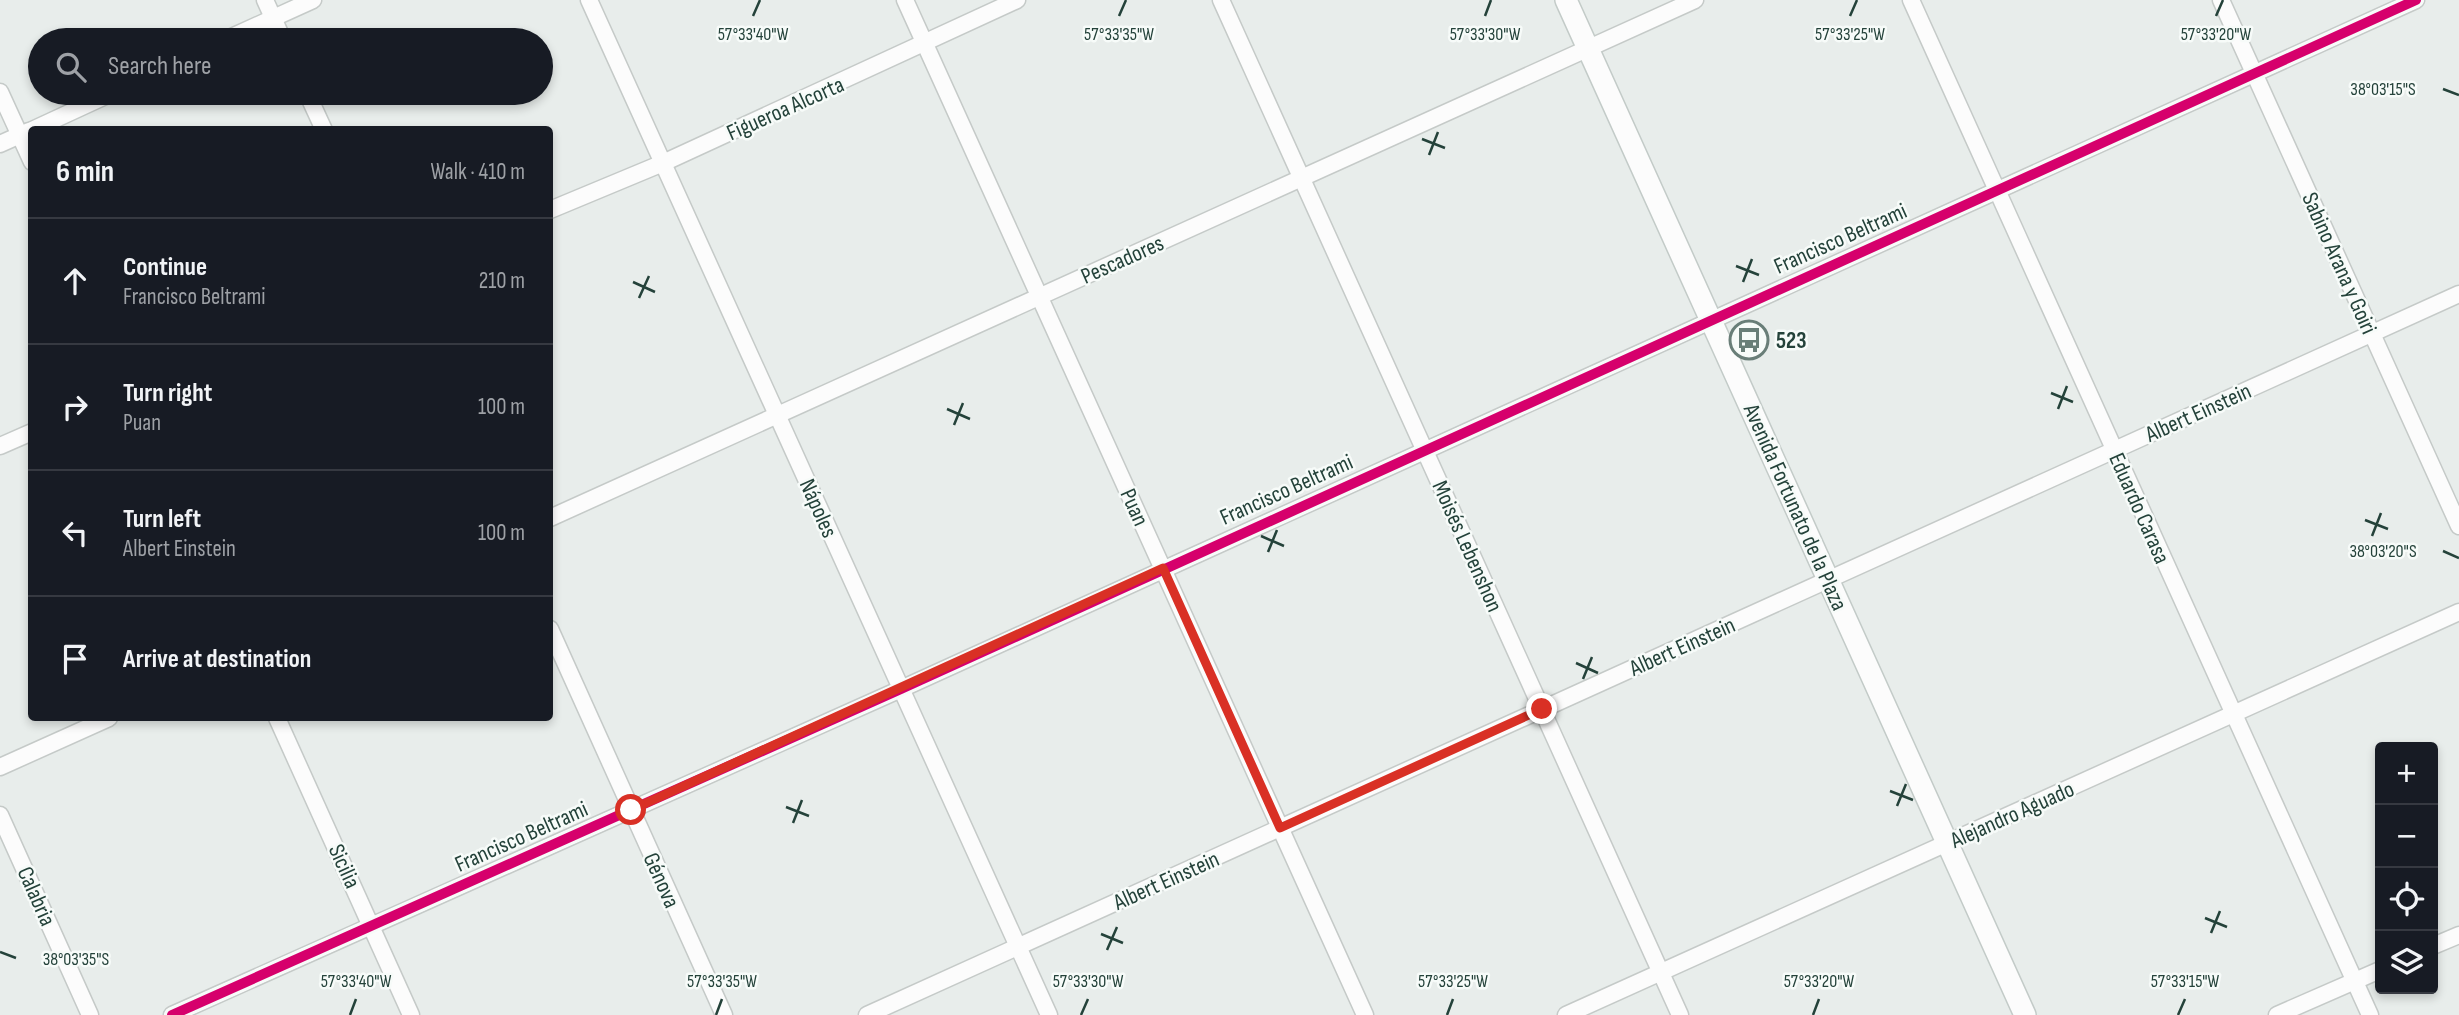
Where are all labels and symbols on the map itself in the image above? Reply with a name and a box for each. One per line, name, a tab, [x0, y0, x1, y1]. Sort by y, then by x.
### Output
text: 57°33'40"W	[718, 24, 789, 45]
text: 57°33'35"W	[1084, 24, 1154, 45]
text: 57°33'30"W	[1450, 24, 1521, 45]
text: 57°33'25"W	[1815, 24, 1885, 45]
text: 57°33'20"W	[2181, 24, 2252, 45]
street label: Figueroa Alcorta	[722, 71, 848, 147]
text: 38°03'15"S	[2350, 79, 2416, 100]
street label: Sabino Arana y Goiri	[2295, 188, 2383, 339]
street label: Francisco Beltrami	[1770, 197, 1911, 281]
street label: Pescadores	[1077, 229, 1168, 291]
bus stop icon: 523	[1728, 319, 1770, 361]
place label: 523	[1776, 327, 1807, 355]
street label: Albert Einstein	[2140, 377, 2256, 449]
street label: Avenida Fortunato de la Plaza	[1737, 399, 1853, 615]
street label: Francisco Beltrami	[1216, 448, 1357, 532]
street label: Eduardo Carasa	[2102, 449, 2176, 568]
street label: Nápoles	[793, 475, 843, 542]
street label: Moisés Lebenshon	[1426, 477, 1508, 616]
street label: Puan	[1114, 484, 1155, 530]
text: 38°03'20"S	[2349, 541, 2417, 562]
street label: Albert Einstein	[1624, 611, 1740, 683]
route end	[1526, 693, 1557, 724]
street label: Alejandro Aguado	[1945, 775, 2079, 855]
route start	[615, 794, 646, 825]
street label: Francisco Beltrami	[451, 795, 592, 879]
street label: Sicilia	[322, 840, 366, 893]
street label: Albert Einstein	[1108, 845, 1224, 917]
street label: Génova	[637, 848, 686, 912]
street label: Calabria	[11, 862, 61, 930]
text: 38°03'35"S	[43, 949, 110, 970]
text: 57°33'40"W	[321, 971, 392, 992]
text: 57°33'35"W	[687, 971, 757, 992]
text: 57°33'30"W	[1053, 971, 1124, 992]
text: 57°33'25"W	[1418, 971, 1488, 992]
text: 57°33'20"W	[1784, 971, 1855, 992]
text: 57°33'15"W	[2151, 971, 2220, 992]

